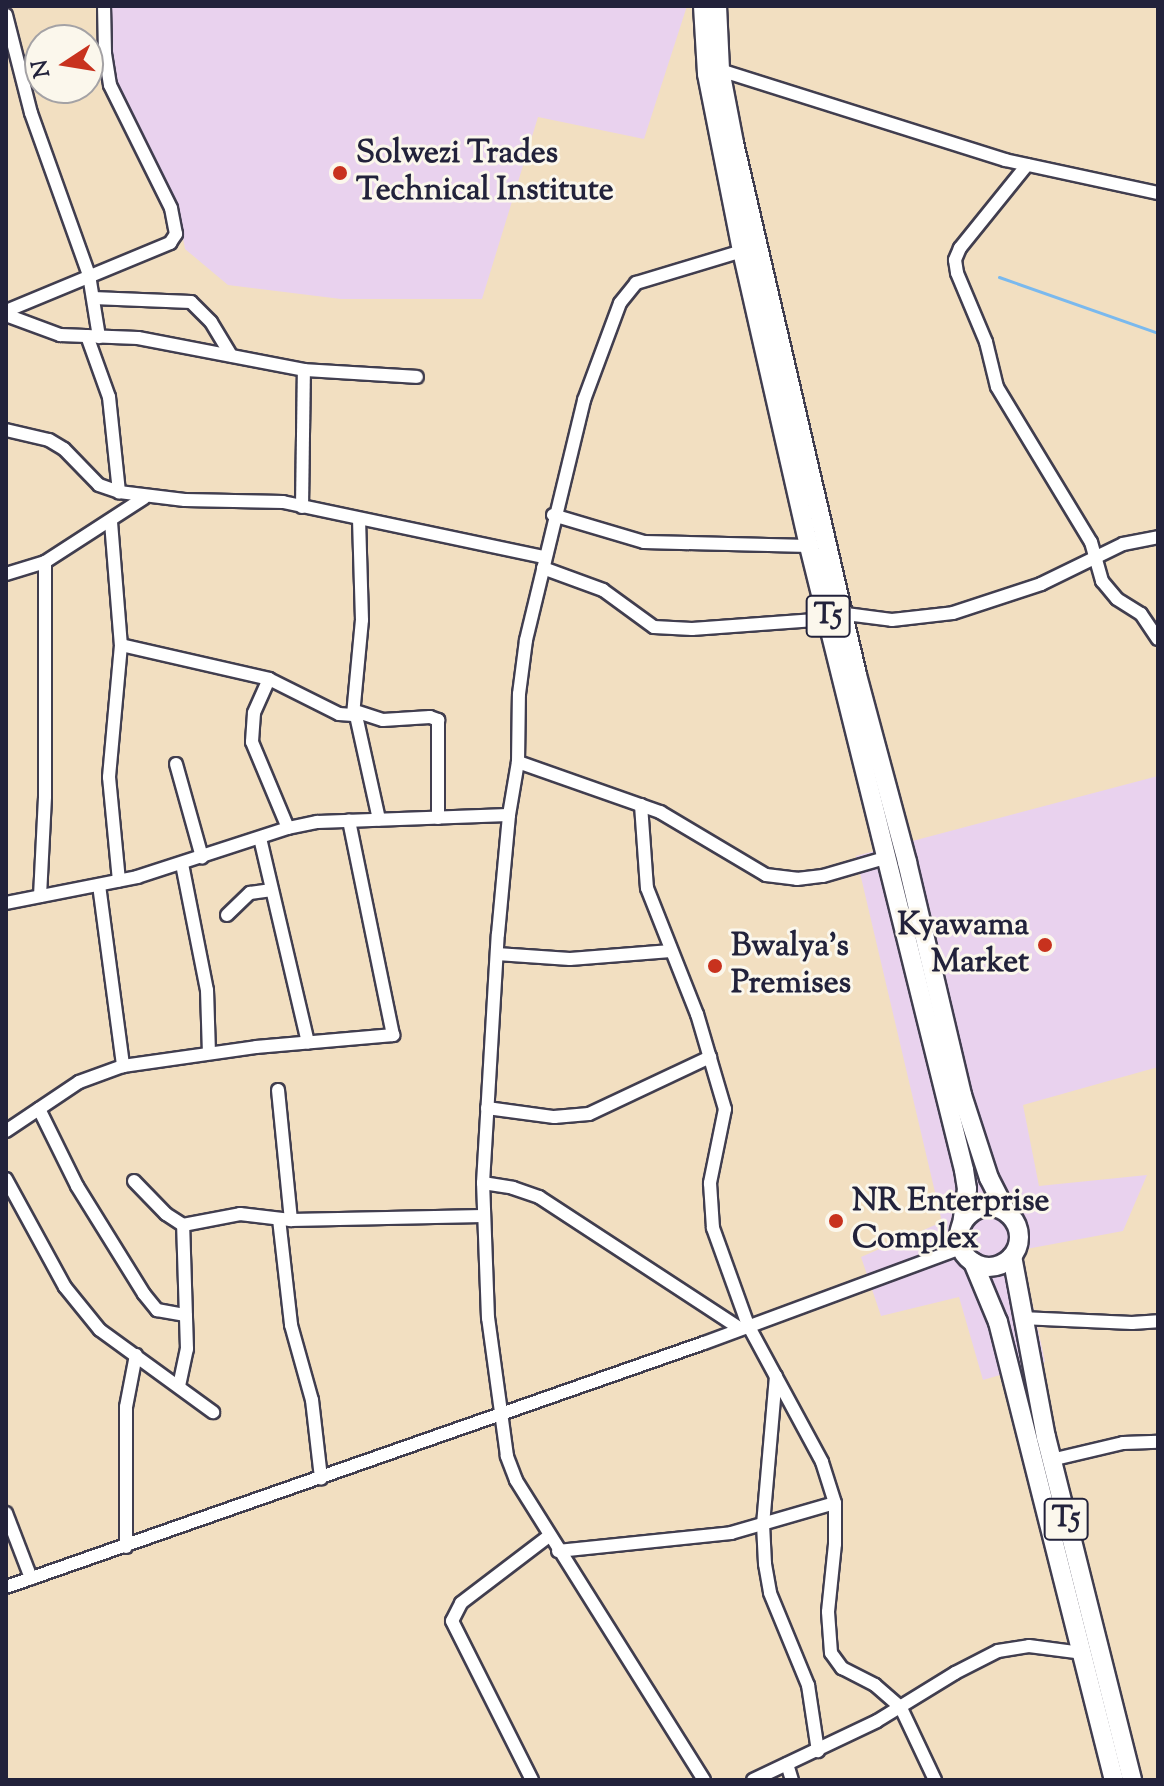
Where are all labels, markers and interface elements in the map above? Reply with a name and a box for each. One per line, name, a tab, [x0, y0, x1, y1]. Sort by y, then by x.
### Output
north arrow	[24, 24, 104, 104]
text: N	[25, 57, 60, 80]
place label: Solwezi Trades Technical Institute	[356, 136, 614, 211]
marker: Solwezi Trades Technical Institute	[331, 164, 349, 182]
road number: T5	[804, 590, 852, 642]
place label: Kyawama Market	[897, 908, 1029, 983]
place label: Bwalya's Premises	[731, 929, 851, 1004]
marker: Kyawama Market	[1036, 936, 1054, 954]
marker: Bwalya's Premises	[706, 957, 724, 975]
place label: NR Enterprise Complex	[852, 1184, 1049, 1259]
marker: NR Enterprise Complex	[827, 1212, 845, 1230]
road number: T5	[1042, 1493, 1090, 1545]

